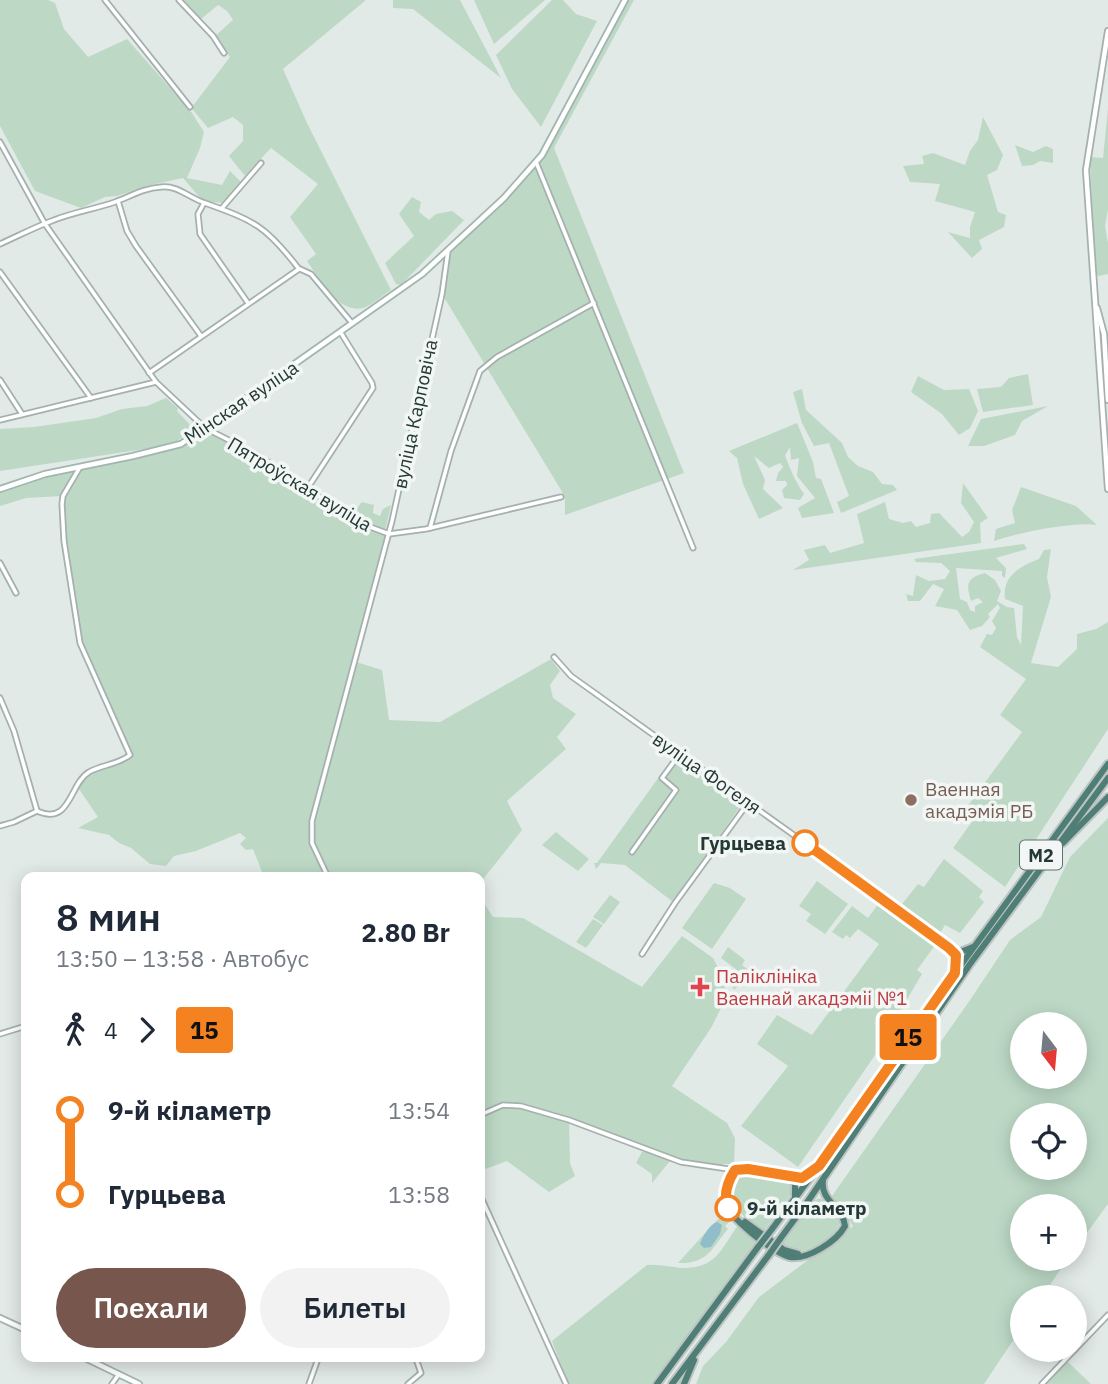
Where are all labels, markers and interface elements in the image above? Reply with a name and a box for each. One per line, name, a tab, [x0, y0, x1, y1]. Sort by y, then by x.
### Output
street label: вуліца Карповіча	[387, 337, 443, 491]
street label: Мінская вуліца	[179, 355, 303, 449]
street label: Пятроўская вуліца	[223, 431, 377, 537]
street label: вуліца Фогеля	[648, 727, 766, 819]
place label: Ваенная акадэмія РБ	[925, 777, 1033, 823]
marker: Ваенная акадэмія РБ	[903, 792, 919, 808]
marker: Гурцьева	[792, 830, 818, 856]
place label: Гурцьева	[700, 831, 786, 855]
road number: М2	[1020, 840, 1062, 870]
text: 8 мин	[56, 892, 161, 941]
text: 2.80 Br	[361, 915, 450, 949]
text: 13:50 – 13:58 · Автобус	[56, 943, 309, 973]
place label: Паліклініка Ваеннай акадэміі №1	[716, 964, 907, 1010]
marker: Паліклініка Ваеннай акадэміі №1	[690, 977, 710, 997]
icon: walk	[56, 1011, 94, 1049]
icon: forward	[128, 1011, 166, 1049]
north arrow	[1010, 1012, 1087, 1088]
map controls	[1010, 1012, 1087, 1362]
text: 15	[190, 1014, 219, 1046]
line badge: 15	[876, 1014, 940, 1060]
text: 4	[104, 1015, 118, 1045]
text: 15	[894, 1021, 922, 1053]
text: 9-й кіламетр	[108, 1093, 272, 1127]
text: 13:54	[388, 1095, 450, 1125]
button: locate	[1010, 1103, 1087, 1180]
text: Гурцьева	[108, 1177, 226, 1211]
text: 13:58	[388, 1179, 450, 1209]
button: +	[1010, 1194, 1087, 1271]
marker: 9-й кіламетр	[715, 1195, 741, 1221]
place label: 9-й кіламетр	[747, 1196, 867, 1220]
button: Поехали	[56, 1268, 246, 1348]
button: Билеты	[260, 1268, 450, 1348]
button: −	[1010, 1285, 1087, 1362]

